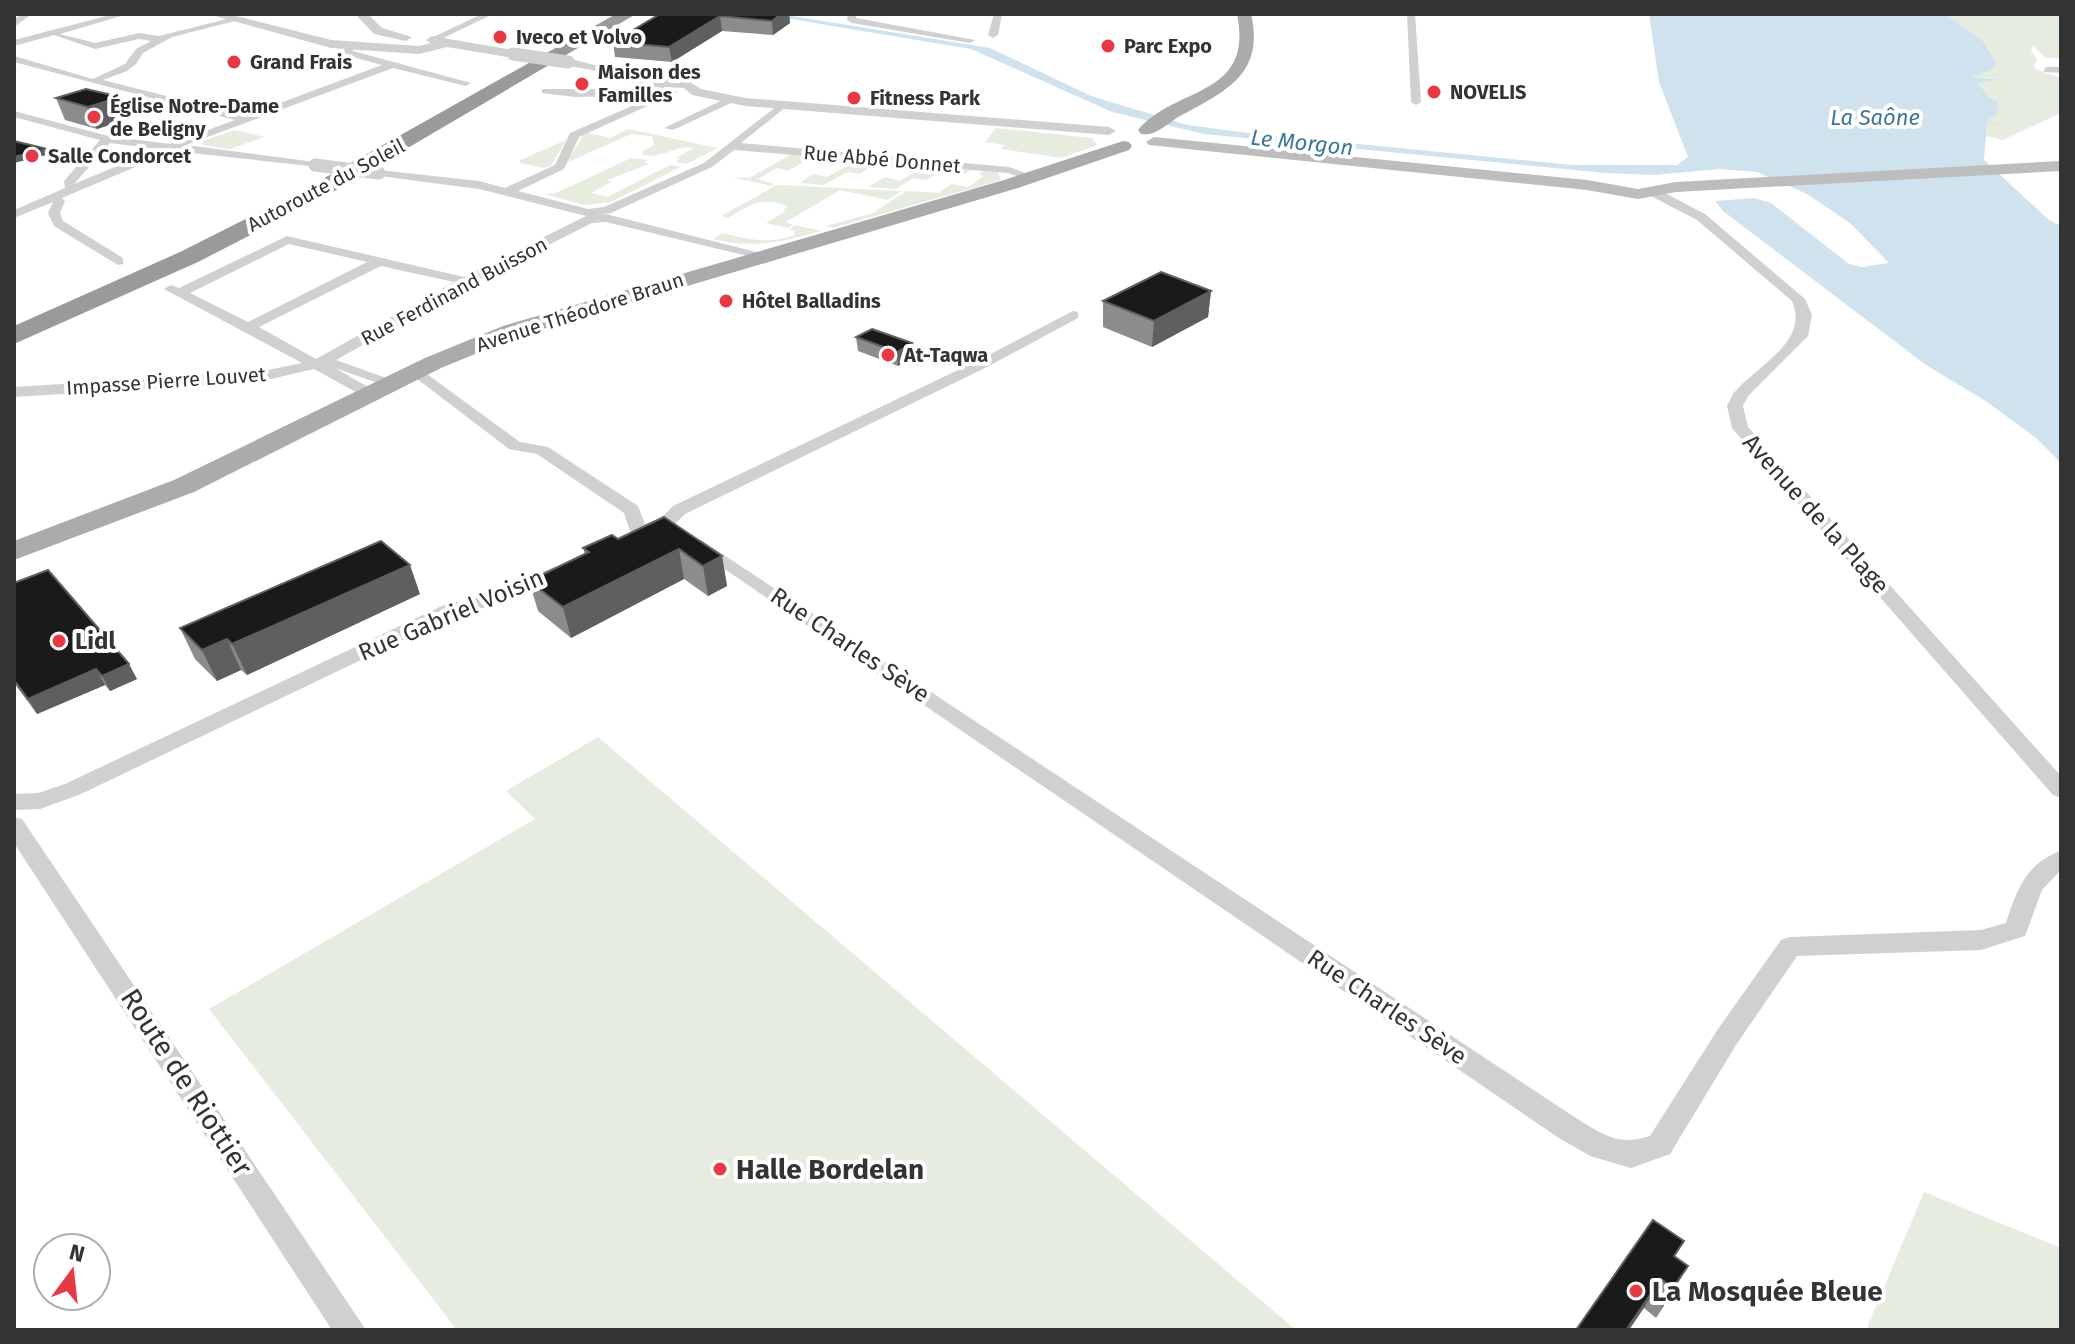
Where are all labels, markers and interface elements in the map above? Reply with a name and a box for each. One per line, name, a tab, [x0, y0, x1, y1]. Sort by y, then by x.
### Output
place label: Iveco et Volvo	[516, 25, 643, 49]
marker: Iveco et Volvo	[491, 28, 509, 46]
place label: Parc Expo	[1124, 34, 1212, 58]
marker: Parc Expo	[1099, 37, 1117, 55]
place label: Grand Frais	[250, 50, 352, 74]
marker: Grand Frais	[225, 53, 243, 71]
place label: Maison des Familles	[598, 60, 701, 107]
marker: Maison des Familles	[573, 75, 591, 93]
place label: NOVELIS	[1450, 80, 1526, 104]
marker: NOVELIS	[1425, 83, 1443, 101]
place label: Fitness Park	[870, 86, 981, 110]
marker: Fitness Park	[845, 89, 863, 107]
place label: Église Notre-Dame de Beligny	[110, 93, 279, 141]
water label: La Saône	[1830, 104, 1920, 131]
marker: Église Notre-Dame de Beligny	[85, 108, 103, 126]
water label: Le Morgon	[1249, 124, 1355, 161]
street label: Autoroute du Soleil	[243, 133, 409, 237]
street label: Rue Abbé Donnet	[803, 140, 962, 178]
place label: Salle Condorcet	[48, 144, 191, 168]
marker: Salle Condorcet	[23, 147, 41, 165]
street label: Rue Ferdinand Buisson	[357, 232, 551, 350]
street label: Avenue Théodore Braun	[473, 267, 687, 357]
place label: Hôtel Balladins	[742, 289, 881, 313]
marker: Hôtel Balladins	[717, 292, 735, 310]
place label: At-Taqwa	[903, 343, 988, 367]
marker: At-Taqwa	[879, 346, 897, 364]
street label: Impasse Pierre Louvet	[65, 362, 267, 400]
street label: Avenue de la Plage	[1737, 429, 1895, 599]
street label: Rue Gabriel Voisin	[354, 563, 548, 667]
street label: Rue Charles Sève	[765, 581, 935, 709]
place label: Lidl	[75, 627, 116, 655]
marker: Lidl	[50, 632, 68, 650]
street label: Rue Charles Sève	[1302, 943, 1472, 1071]
street label: Route de Riottier	[114, 983, 259, 1182]
place label: Halle Bordelan	[736, 1153, 924, 1186]
marker: Halle Bordelan	[711, 1160, 729, 1178]
north arrow	[32, 1232, 112, 1312]
text: N	[67, 1238, 88, 1268]
place label: La Mosquée Bleue	[1652, 1275, 1883, 1308]
marker: La Mosquée Bleue	[1627, 1282, 1645, 1300]

